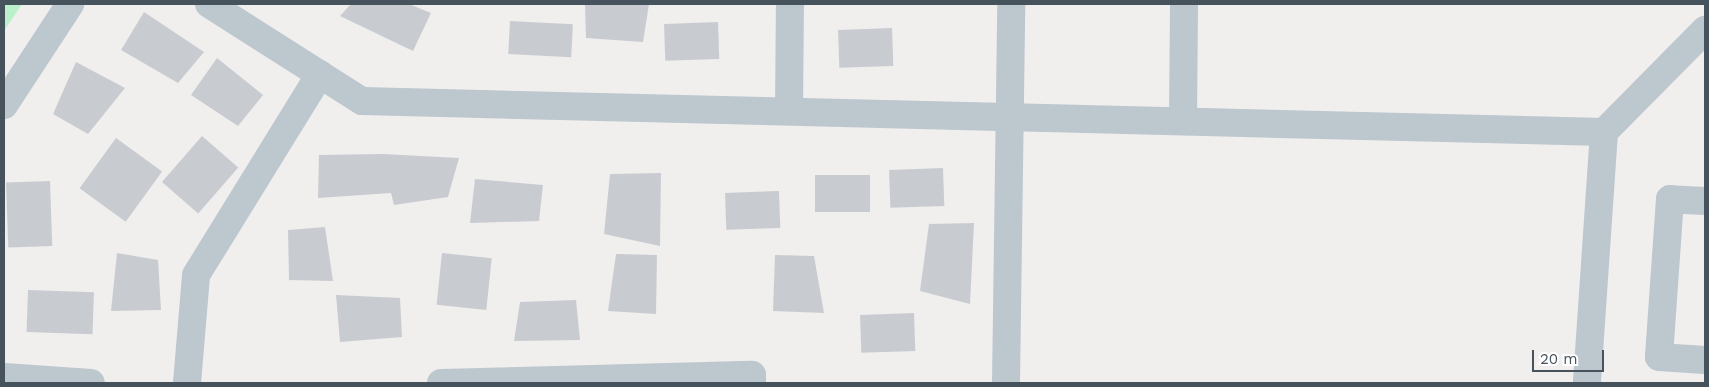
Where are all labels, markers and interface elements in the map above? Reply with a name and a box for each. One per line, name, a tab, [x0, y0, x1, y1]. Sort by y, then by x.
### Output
scale bar	[1534, 340, 1606, 372]
text: 20 m	[1540, 350, 1578, 368]

